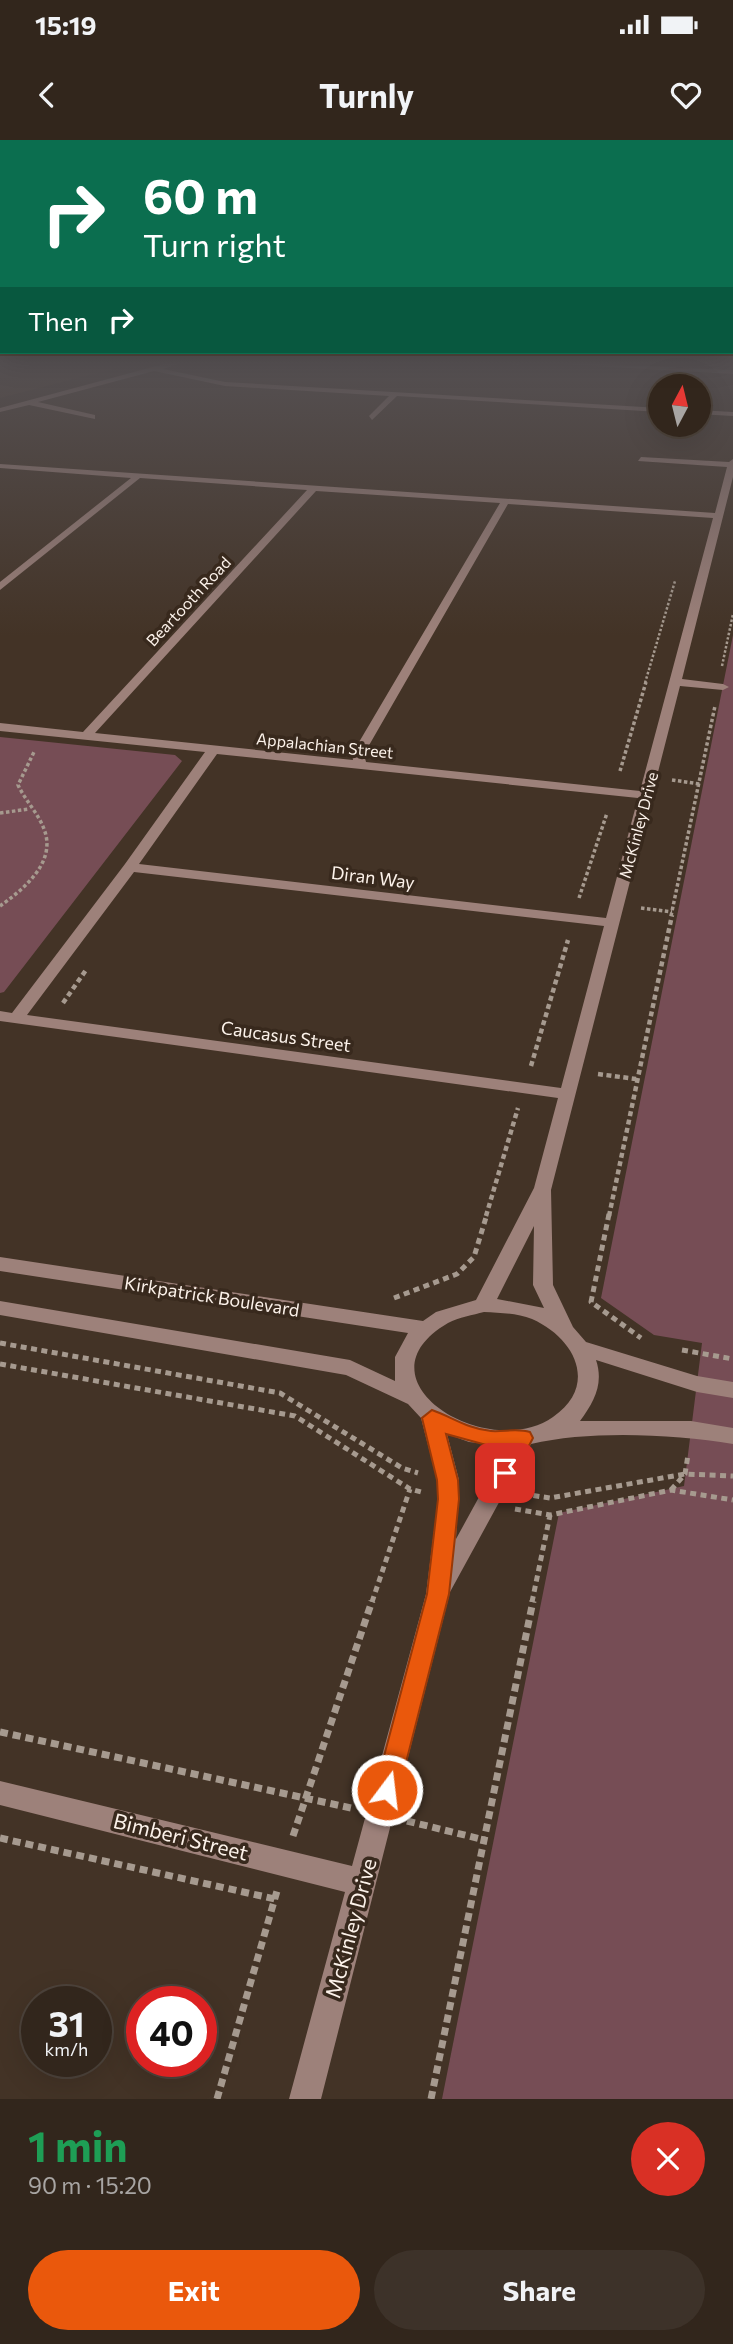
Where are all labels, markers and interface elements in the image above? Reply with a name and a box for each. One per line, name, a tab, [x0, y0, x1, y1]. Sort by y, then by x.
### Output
text: 15:19	[35, 9, 97, 40]
text: Turnly	[319, 75, 414, 115]
icon: back	[28, 76, 66, 114]
icon: heart	[667, 76, 705, 114]
text: 60 m	[143, 164, 258, 224]
icon: right	[28, 168, 119, 259]
text: Turn right	[143, 224, 286, 264]
icon: right	[102, 301, 140, 339]
text: Then	[28, 305, 88, 336]
north arrow	[648, 374, 710, 438]
map controls	[648, 374, 711, 437]
street label: Beartooth Road	[142, 552, 234, 650]
street label: Appalachian Street	[255, 728, 395, 762]
street label: McKinley Drive	[615, 770, 661, 880]
street label: Diran Way	[330, 861, 416, 893]
street label: Caucasus Street	[220, 1016, 352, 1056]
street label: Kirkpatrick Boulevard	[123, 1271, 301, 1321]
pin	[475, 1443, 535, 1503]
icon: arrive	[486, 1454, 524, 1492]
position arrow	[350, 1753, 424, 1827]
street label: Bimberi Street	[111, 1807, 251, 1865]
street label: McKinley Drive	[319, 1855, 381, 2001]
speed limit sign: 40	[126, 1986, 217, 2077]
text: 31	[48, 2001, 85, 2044]
text: km/h	[45, 2038, 88, 2060]
text: 1 min	[28, 2119, 128, 2171]
button: close	[631, 2122, 705, 2196]
text: 90 m · 15:20	[28, 2171, 152, 2199]
button: Exit	[28, 2250, 360, 2330]
button: Share	[374, 2250, 705, 2330]

